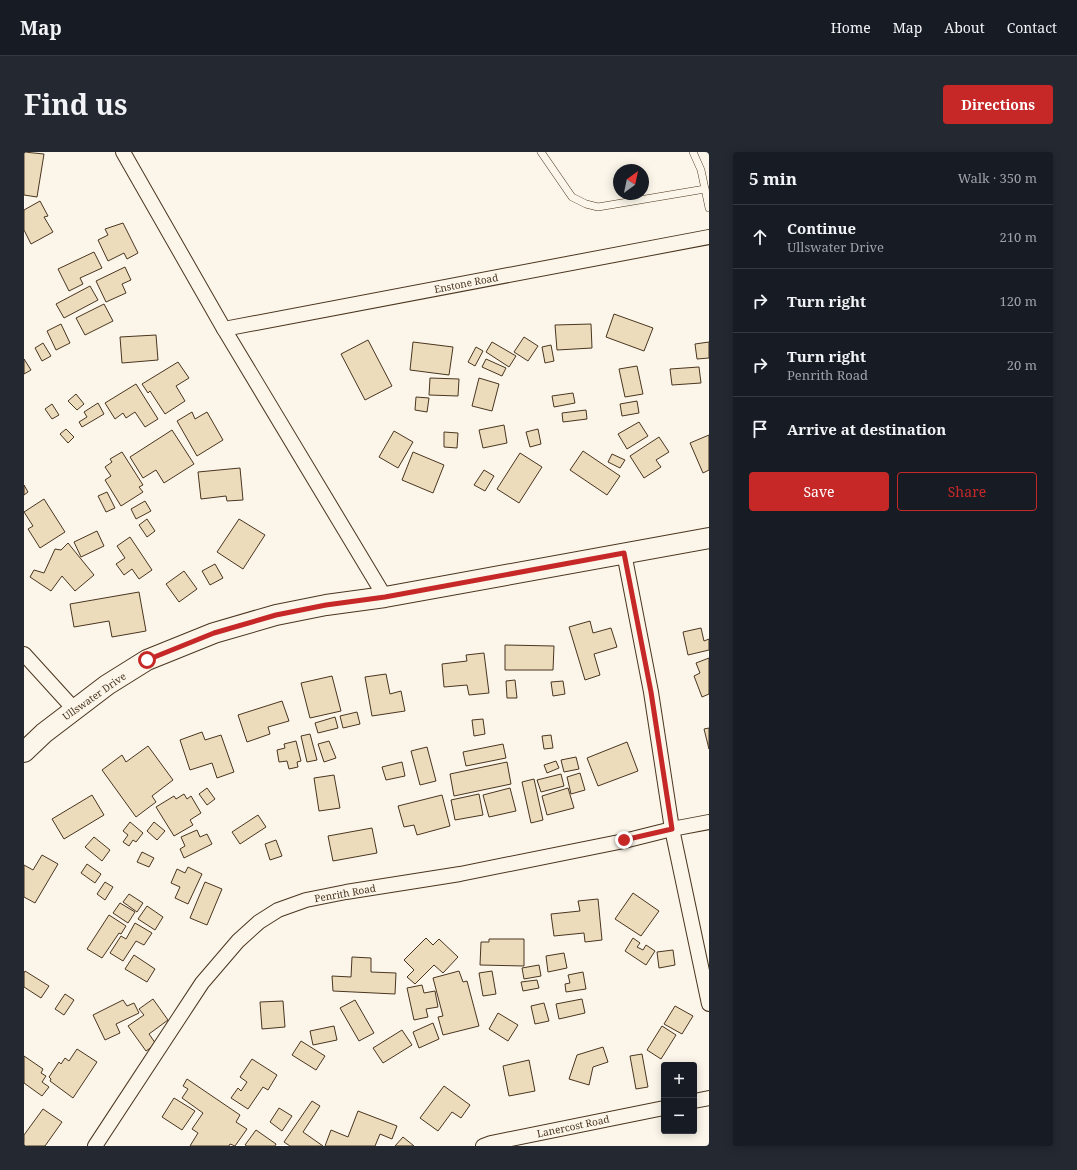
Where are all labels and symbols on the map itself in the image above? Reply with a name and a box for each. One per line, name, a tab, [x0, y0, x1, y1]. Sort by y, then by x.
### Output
north arrow	[613, 164, 649, 200]
street label: Enstone Road	[433, 270, 499, 296]
route start	[138, 651, 156, 669]
street label: Ullswater Drive	[59, 669, 129, 723]
route end	[615, 831, 633, 849]
street label: Penrith Road	[313, 881, 377, 905]
street label: Lanercost Road	[535, 1111, 611, 1141]

